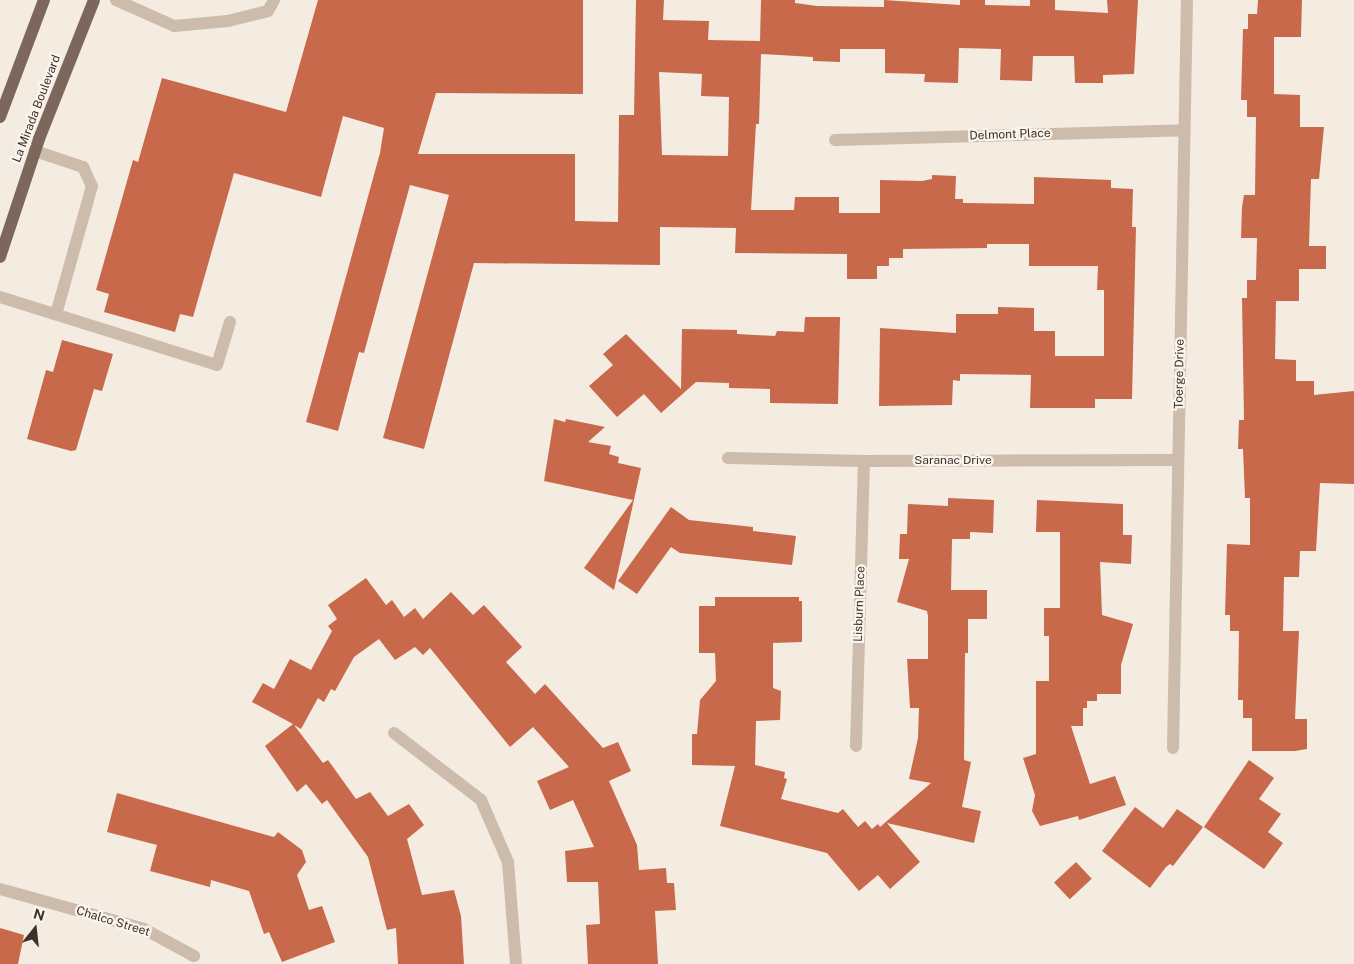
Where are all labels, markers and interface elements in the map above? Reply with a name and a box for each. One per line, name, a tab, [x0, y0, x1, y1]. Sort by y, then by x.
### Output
street label: La Mirada Boulevard	[10, 53, 64, 165]
street label: Delmont Place	[969, 126, 1051, 144]
street label: Toerge Drive	[1172, 339, 1188, 409]
street label: Saranac Drive	[914, 454, 992, 468]
street label: Lisburn Place	[851, 566, 869, 642]
north arrow	[10, 904, 60, 954]
street label: Chalco Street	[74, 904, 152, 940]
text: N	[32, 905, 47, 924]

